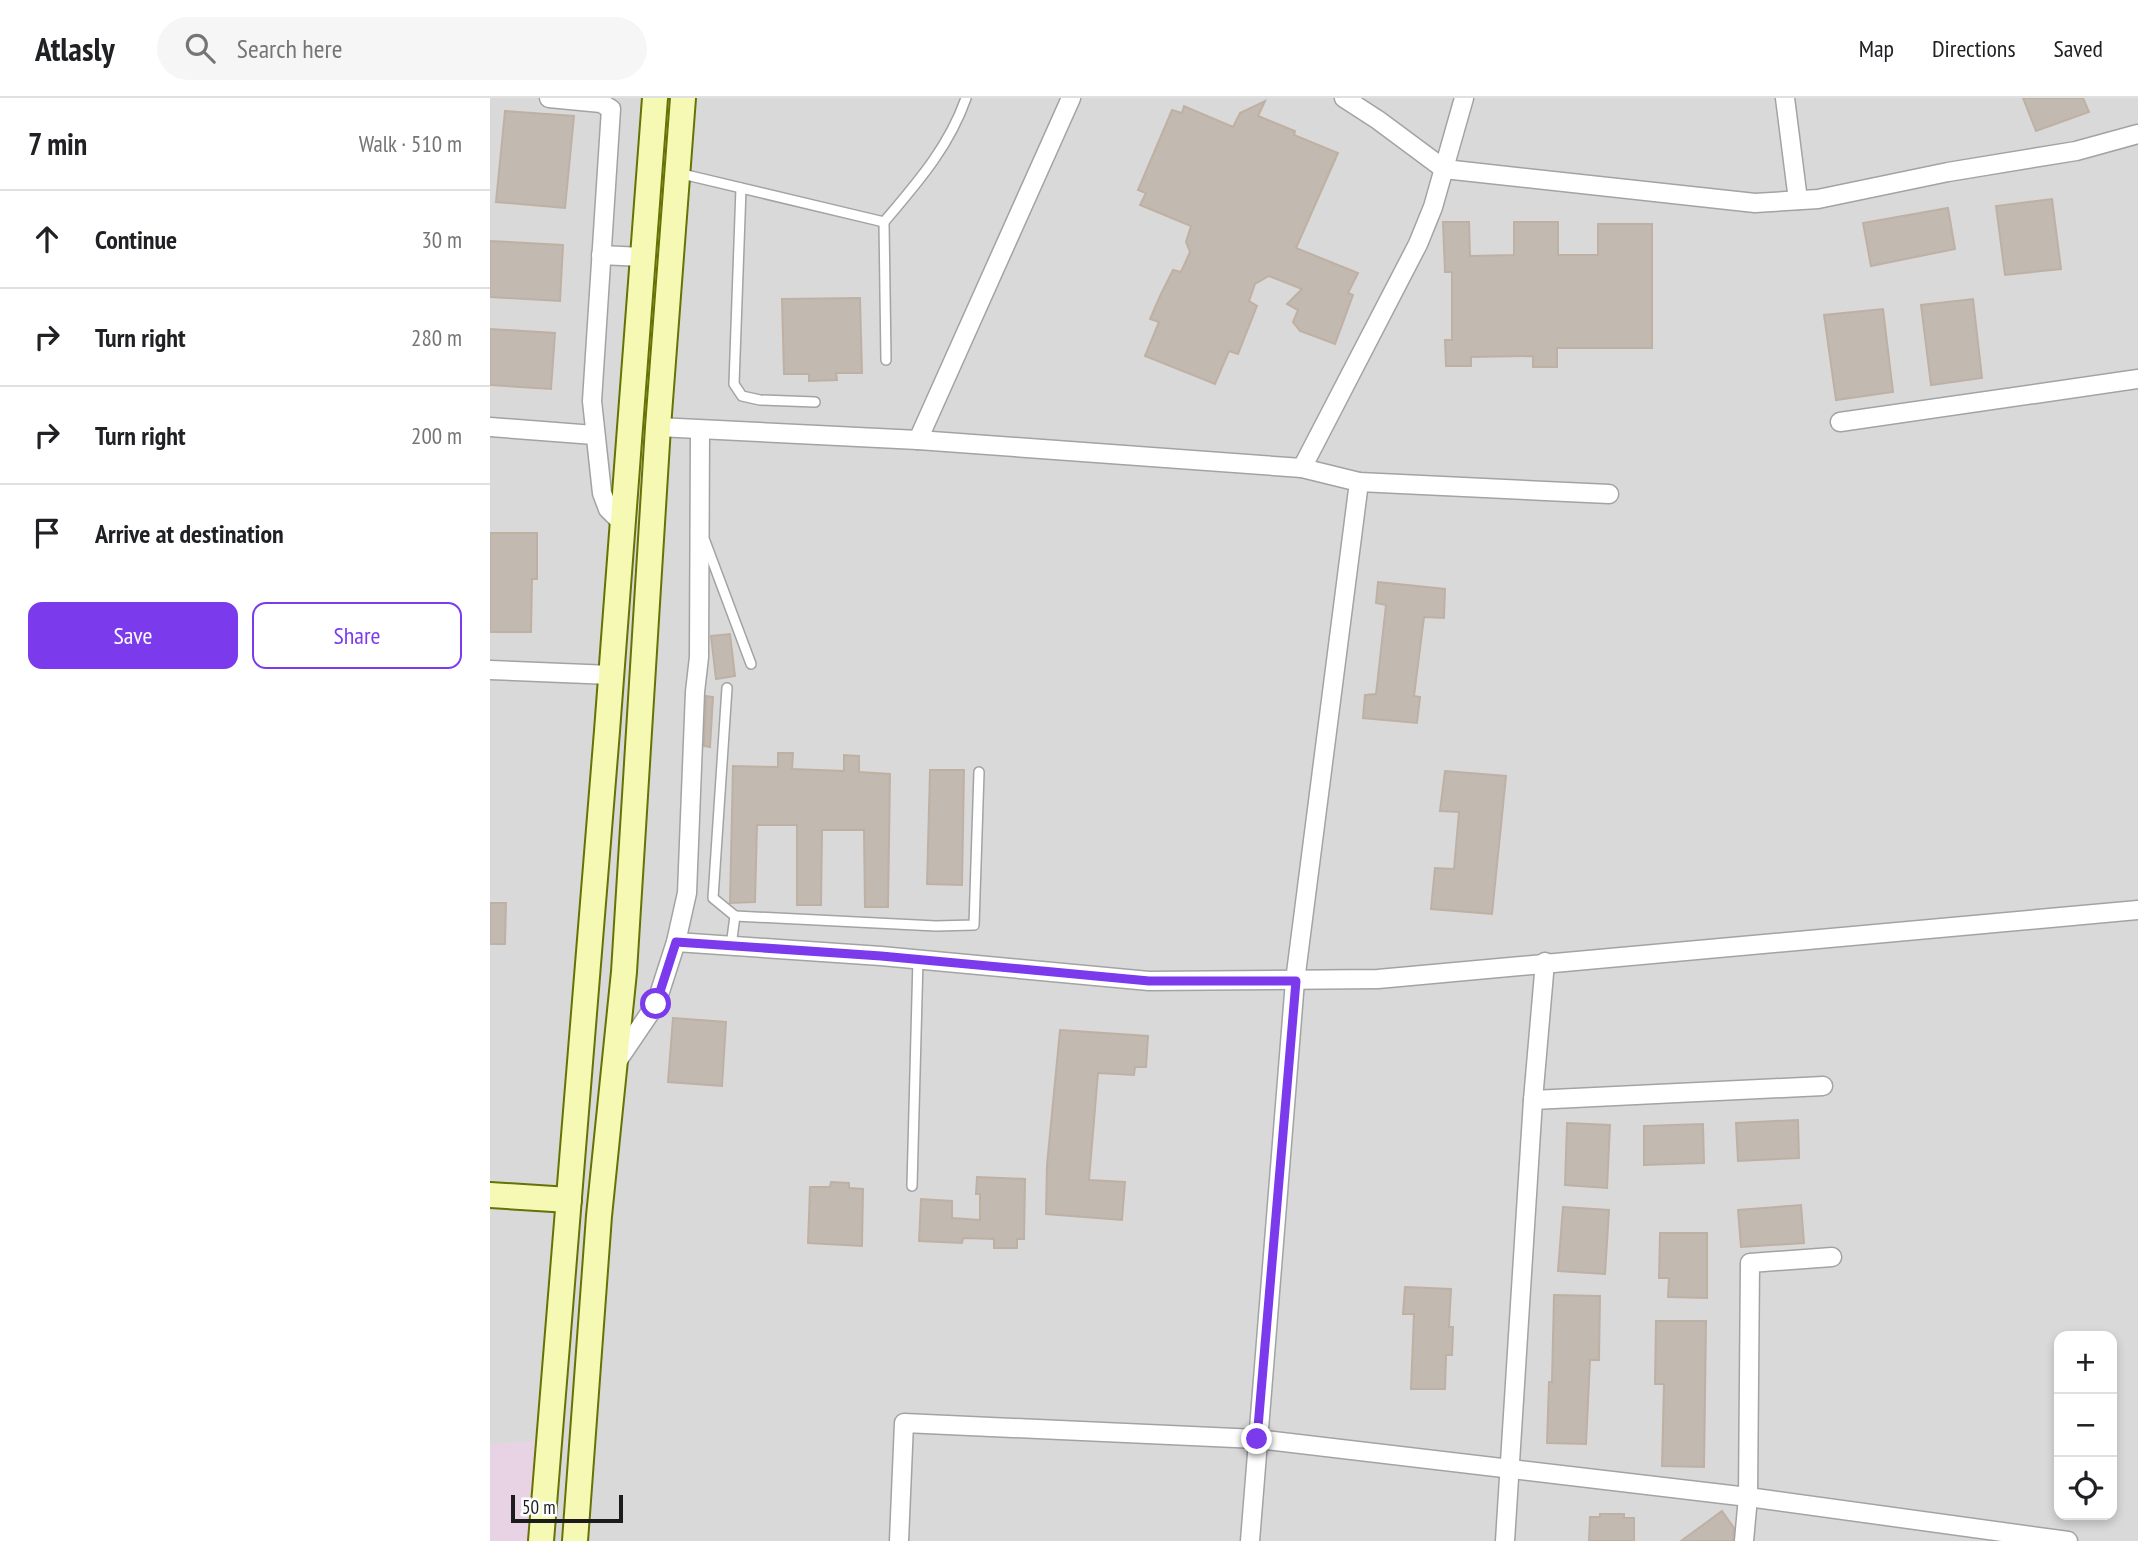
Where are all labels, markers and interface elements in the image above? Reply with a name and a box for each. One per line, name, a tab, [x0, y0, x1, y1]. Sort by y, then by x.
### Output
search box	[157, 17, 647, 80]
text: Atlasly	[35, 27, 115, 70]
icon: search	[181, 29, 219, 67]
text: Search here	[237, 32, 342, 65]
text: Map	[1859, 33, 1894, 64]
text: Directions	[1932, 33, 2016, 64]
text: Saved	[2054, 33, 2103, 64]
text: 7 min	[28, 124, 87, 163]
text: Walk · 510 m	[359, 129, 462, 158]
icon: ahead	[28, 220, 66, 258]
text: Continue	[95, 223, 177, 256]
text: 30 m	[421, 225, 462, 254]
icon: right	[28, 318, 66, 356]
text: Turn right	[95, 321, 186, 354]
text: 280 m	[411, 323, 462, 352]
icon: right	[28, 416, 66, 454]
text: Turn right	[95, 419, 186, 452]
text: 200 m	[411, 421, 462, 450]
icon: arrive	[28, 514, 66, 552]
text: Arrive at destination	[95, 517, 284, 550]
button: Save	[28, 602, 238, 669]
button: Share	[252, 602, 462, 669]
route start	[640, 988, 671, 1019]
map controls	[2054, 1331, 2117, 1520]
button: +	[2054, 1331, 2117, 1394]
button: −	[2054, 1394, 2117, 1457]
route end	[1241, 1423, 1272, 1454]
button: locate	[2054, 1457, 2117, 1520]
scale bar	[511, 1492, 623, 1524]
text: 50 m	[522, 1495, 556, 1519]

